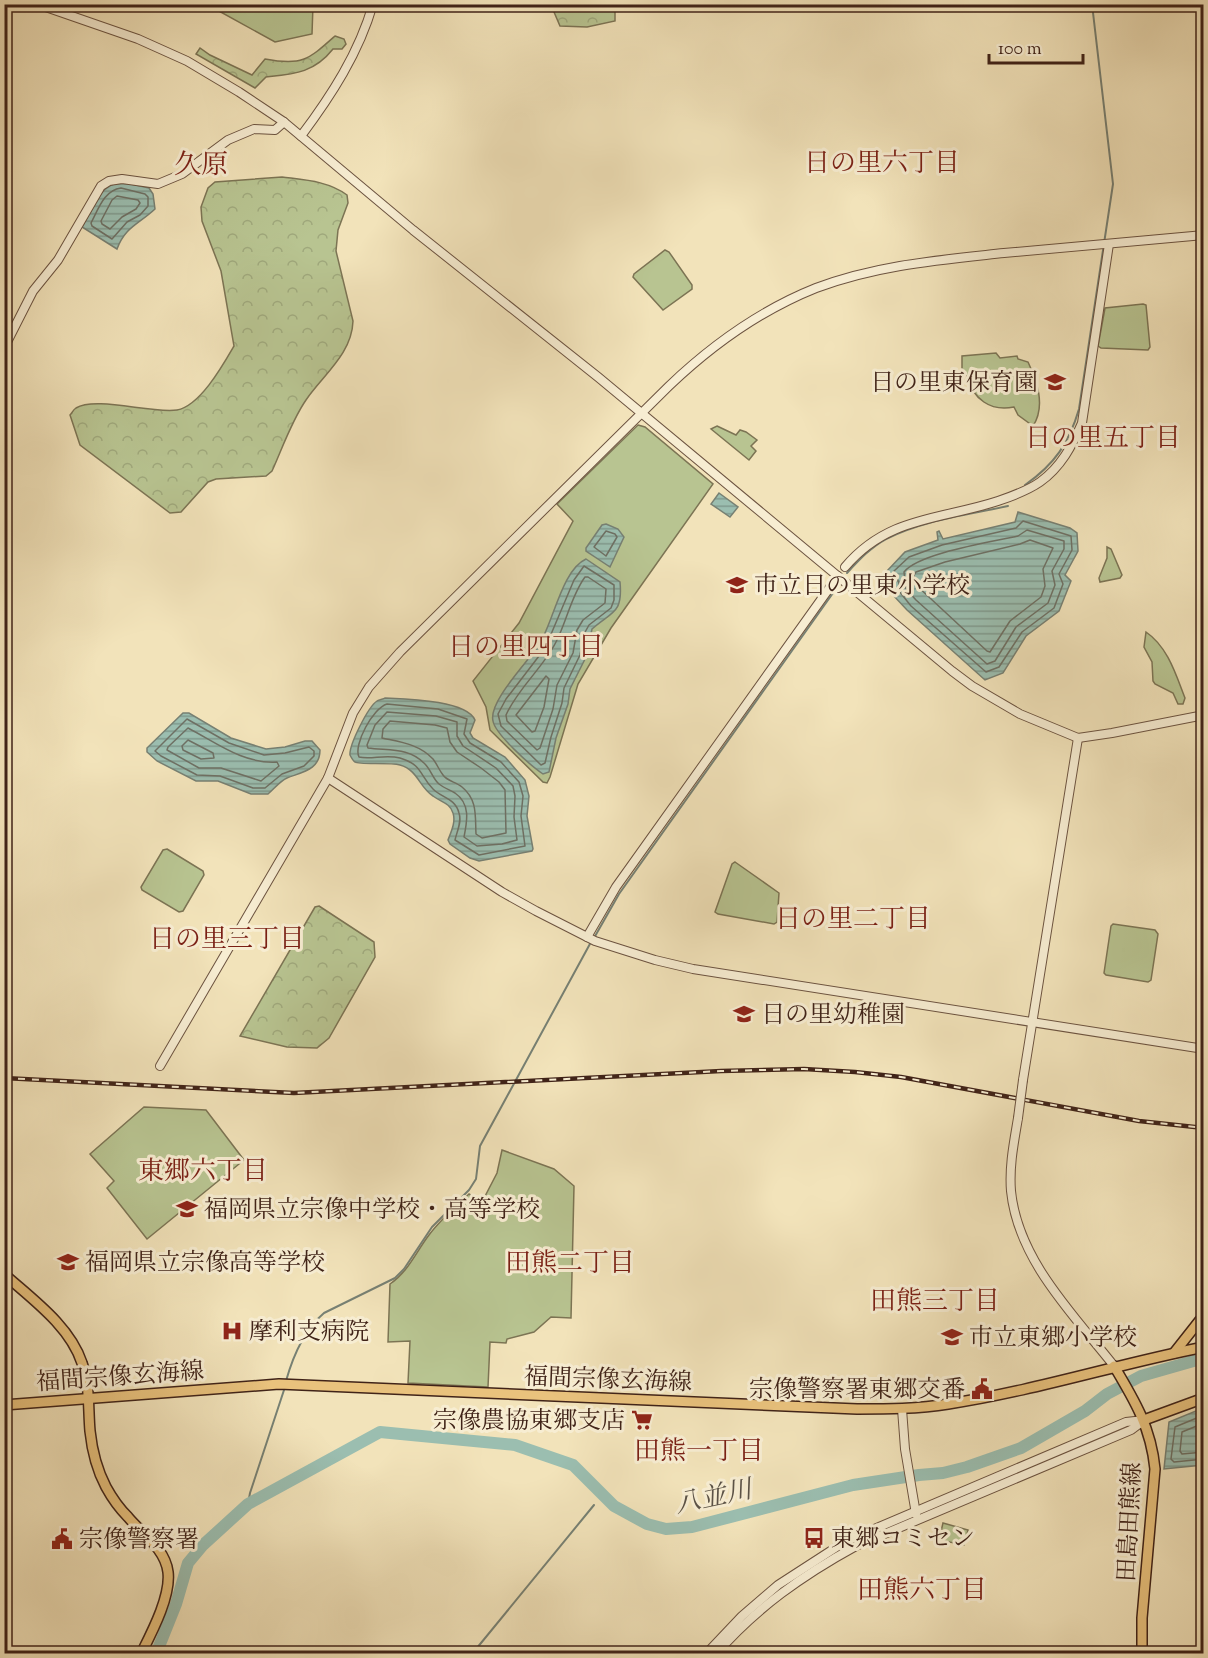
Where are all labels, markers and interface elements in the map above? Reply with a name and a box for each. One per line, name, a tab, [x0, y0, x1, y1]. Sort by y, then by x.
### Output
scale bar	[989, 27, 1084, 65]
text: 100 m	[998, 37, 1042, 63]
district label: 日の里六丁目	[804, 146, 960, 183]
district label: 久原	[174, 147, 228, 186]
place label: 日の里東保育園	[870, 367, 1038, 401]
school or university icon: 日の里東保育園	[1043, 370, 1067, 394]
district label: 日の里五丁目	[1025, 421, 1181, 458]
place label: 市立日の里東小学校	[754, 570, 970, 604]
school or university icon: 市立日の里東小学校	[725, 573, 749, 597]
district label: 日の里四丁目	[448, 630, 604, 667]
district label: 日の里二丁目	[775, 902, 931, 939]
district label: 日の里三丁目	[149, 922, 305, 959]
place label: 日の里幼稚園	[761, 999, 905, 1033]
school or university icon: 日の里幼稚園	[732, 1002, 756, 1026]
district label: 東郷六丁目	[138, 1154, 268, 1191]
place label: 福岡県立宗像中学校・高等学校	[204, 1194, 540, 1228]
school or university icon: 福岡県立宗像中学校・高等学校	[175, 1197, 199, 1221]
district label: 田熊二丁目	[505, 1246, 635, 1283]
place label: 福岡県立宗像高等学校	[85, 1247, 325, 1281]
school or university icon: 福岡県立宗像高等学校	[56, 1250, 80, 1274]
district label: 田熊三丁目	[870, 1284, 1000, 1321]
place label: 摩利支病院	[249, 1316, 369, 1350]
hospital icon: 摩利支病院	[220, 1319, 244, 1343]
place label: 市立東郷小学校	[969, 1322, 1137, 1356]
school or university icon: 市立東郷小学校	[940, 1325, 964, 1349]
street label: 福間宗像玄海線	[35, 1355, 205, 1401]
street label: 福間宗像玄海線	[523, 1361, 692, 1401]
place label: 宗像警察署東郷交番	[749, 1374, 965, 1408]
public building icon: 宗像警察署東郷交番	[970, 1377, 994, 1401]
place label: 宗像農協東郷支店	[433, 1405, 625, 1439]
supermarket icon: 宗像農協東郷支店	[630, 1408, 654, 1432]
district label: 田熊一丁目	[634, 1434, 764, 1471]
street label: 田島田熊線	[1111, 1461, 1151, 1583]
water label: 八並川	[672, 1472, 758, 1525]
place label: 東郷コミセン	[831, 1523, 975, 1557]
place label: 宗像警察署	[79, 1524, 199, 1558]
bus stop icon: 東郷コミセン	[802, 1526, 826, 1550]
public building icon: 宗像警察署	[50, 1527, 74, 1551]
district label: 田熊六丁目	[857, 1573, 987, 1610]

